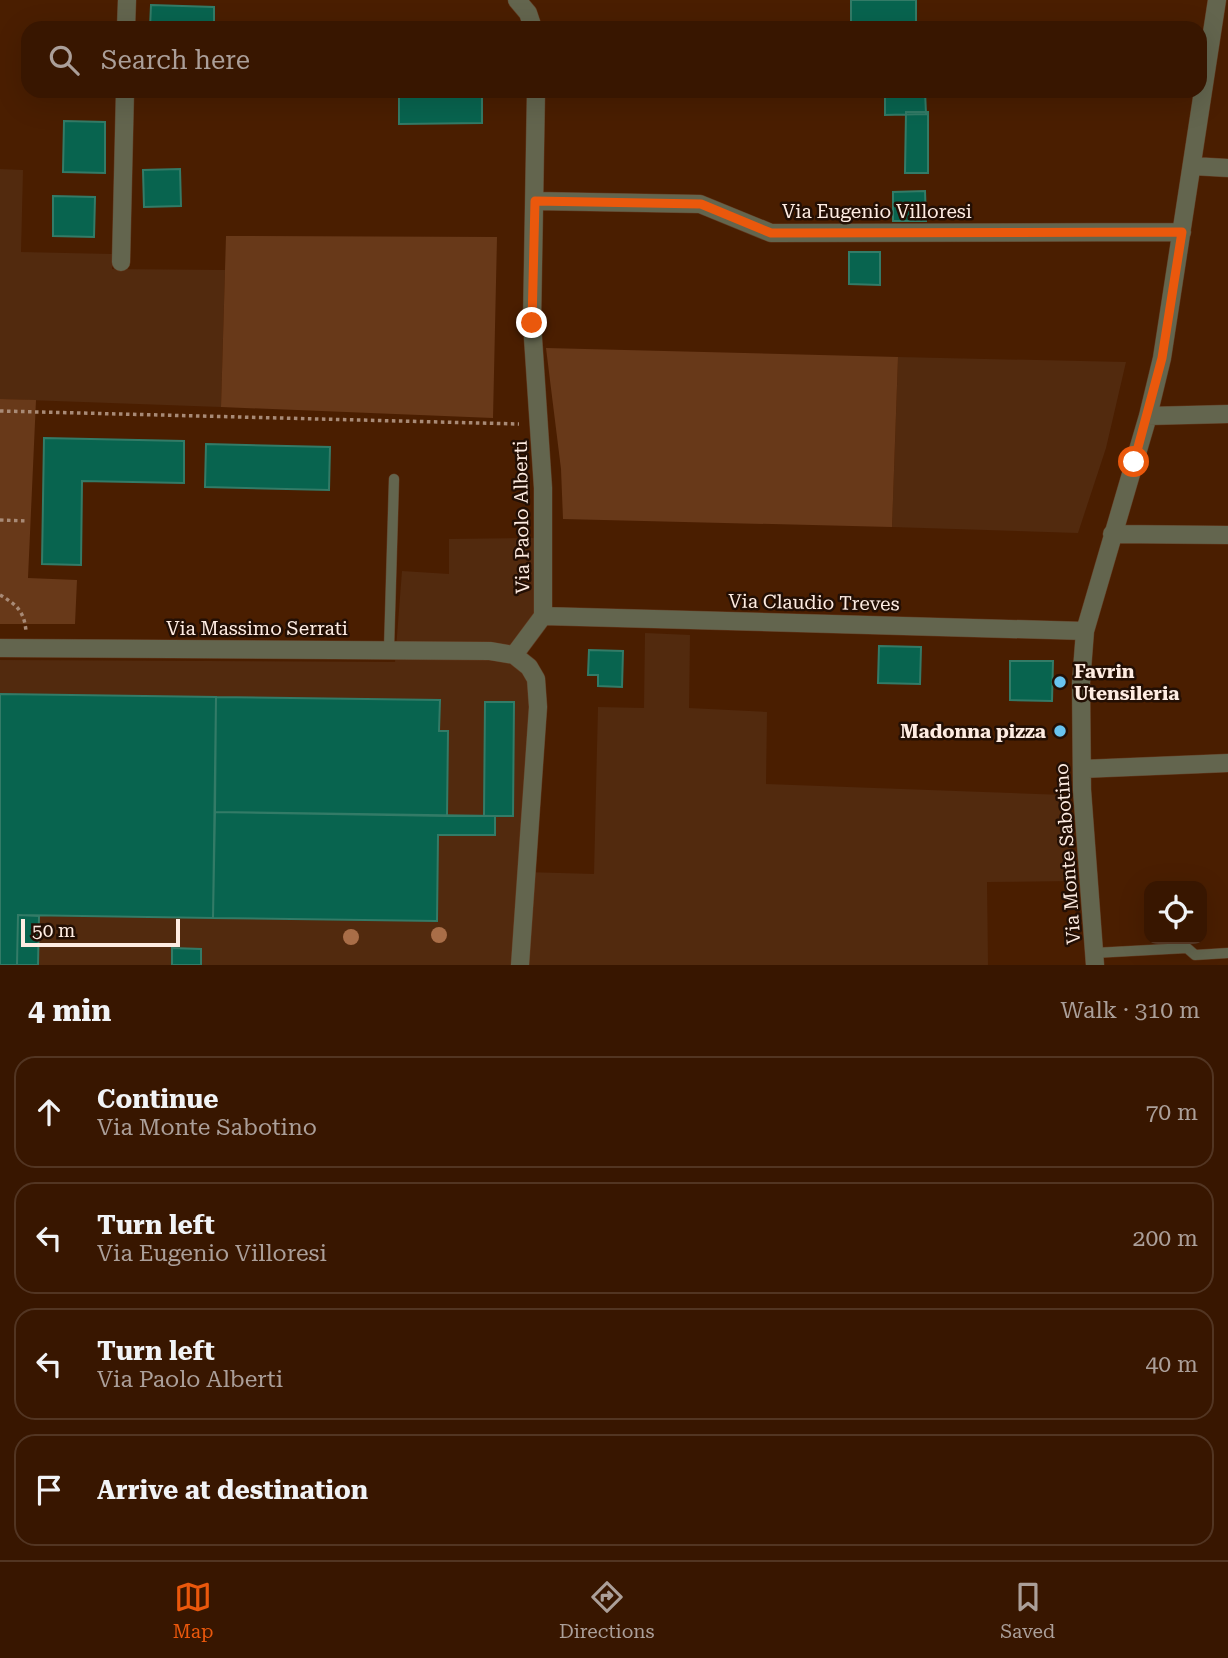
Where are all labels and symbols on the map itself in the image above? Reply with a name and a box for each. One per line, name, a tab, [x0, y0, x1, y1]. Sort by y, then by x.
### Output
street label: Via Eugenio Villoresi	[782, 200, 972, 223]
route end	[516, 307, 547, 338]
street label: Via Paolo Alberti	[509, 440, 534, 594]
route start	[1118, 446, 1149, 477]
street label: Via Claudio Treves	[728, 590, 900, 615]
street label: Via Massimo Serrati	[166, 617, 348, 640]
place label: Favrin Utensileria	[1074, 660, 1179, 705]
marker: Favrin Utensileria	[1052, 674, 1068, 690]
place label: Madonna pizza	[900, 720, 1046, 743]
marker: Madonna pizza	[1052, 723, 1068, 739]
street label: Via Monte Sabotino	[1050, 763, 1085, 945]
scale bar	[21, 916, 180, 948]

